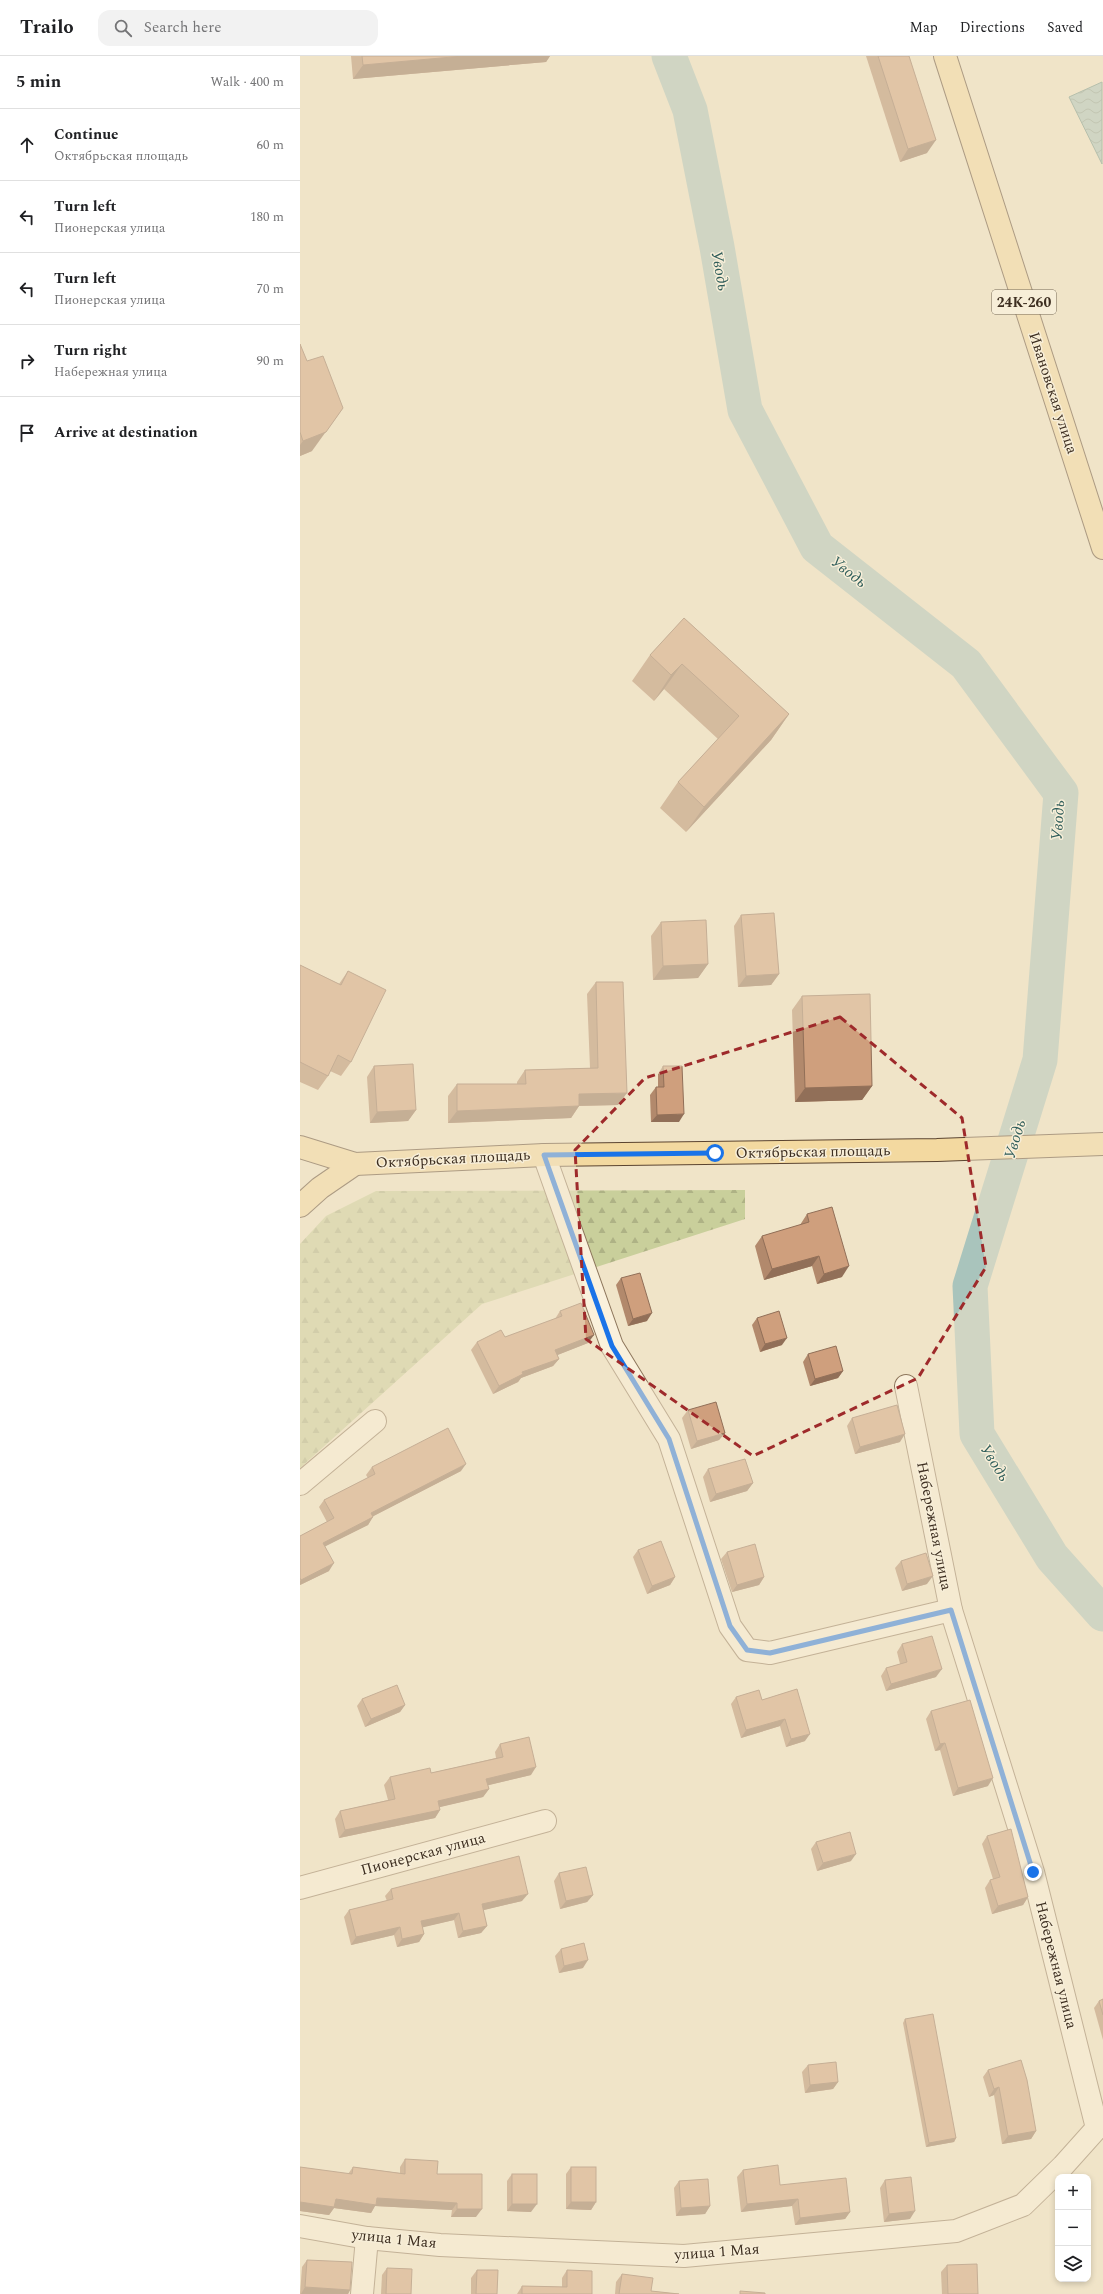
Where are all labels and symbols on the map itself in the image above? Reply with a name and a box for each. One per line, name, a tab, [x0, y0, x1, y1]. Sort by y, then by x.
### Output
water label: Уводь	[705, 249, 735, 293]
road number: 24К-260	[992, 290, 1056, 314]
street label: Ивановская улица	[1022, 329, 1084, 458]
water label: Уводь	[826, 550, 872, 594]
water label: Уводь	[1045, 799, 1071, 841]
water label: Уводь	[998, 1116, 1032, 1162]
street label: Октябрьская площадь	[736, 1139, 891, 1165]
street label: Октябрьская площадь	[375, 1143, 531, 1175]
route start	[706, 1144, 724, 1162]
water label: Уводь	[974, 1440, 1016, 1486]
street label: Набережная улица	[910, 1460, 958, 1593]
street label: Пионерская улица	[358, 1826, 489, 1882]
route end	[1024, 1863, 1042, 1881]
street label: Набережная улица	[1029, 1899, 1083, 2032]
street label: улица 1 Мая	[349, 2223, 438, 2255]
street label: улица 1 Мая	[673, 2238, 760, 2267]

